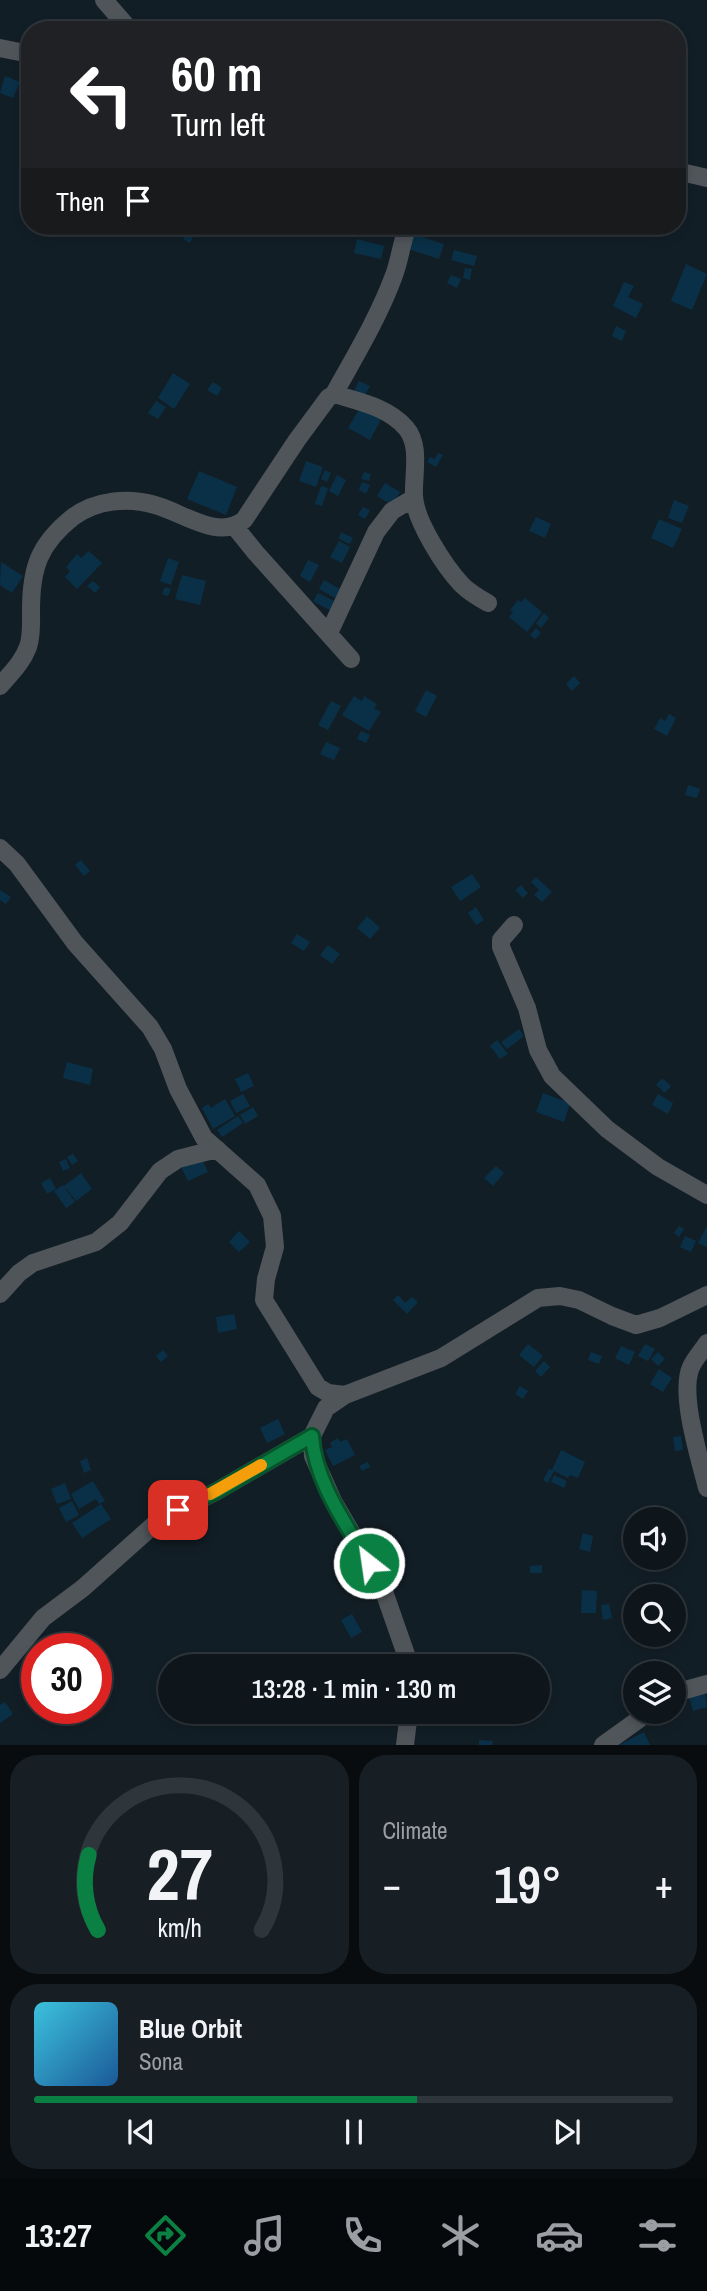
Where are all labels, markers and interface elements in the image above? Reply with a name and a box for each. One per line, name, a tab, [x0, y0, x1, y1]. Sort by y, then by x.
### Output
text: 60 m	[171, 40, 263, 106]
icon: left	[56, 49, 147, 140]
text: Turn left	[171, 103, 265, 146]
icon: arrive	[119, 182, 157, 220]
text: Then	[56, 184, 105, 219]
pin	[148, 1480, 208, 1540]
icon: arrive	[159, 1491, 197, 1529]
map controls	[623, 1507, 686, 1724]
button: sound	[623, 1507, 686, 1570]
position arrow	[332, 1526, 406, 1600]
button: search	[623, 1584, 686, 1647]
speed limit sign: 30	[21, 1633, 112, 1724]
button: layers	[623, 1661, 686, 1724]
text: 13:28 · 1 min · 130 m	[252, 1671, 456, 1706]
text: Climate	[383, 1815, 447, 1846]
text: 27	[146, 1826, 212, 1924]
text: 19°	[494, 1849, 562, 1919]
text: −	[383, 1859, 401, 1910]
text: +	[655, 1859, 673, 1910]
text: km/h	[157, 1911, 201, 1945]
text: Blue Orbit	[139, 2011, 242, 2046]
text: Sona	[139, 2046, 183, 2077]
icon: previous	[122, 2113, 160, 2151]
icon: pause	[335, 2113, 373, 2151]
icon: next	[548, 2113, 586, 2151]
icon: directions	[141, 2211, 190, 2260]
icon: music	[240, 2211, 289, 2260]
icon: phone	[338, 2211, 387, 2260]
icon: climate	[436, 2211, 485, 2260]
icon: car	[535, 2211, 584, 2260]
icon: filters	[633, 2211, 682, 2260]
text: 13:27	[25, 2214, 92, 2257]

